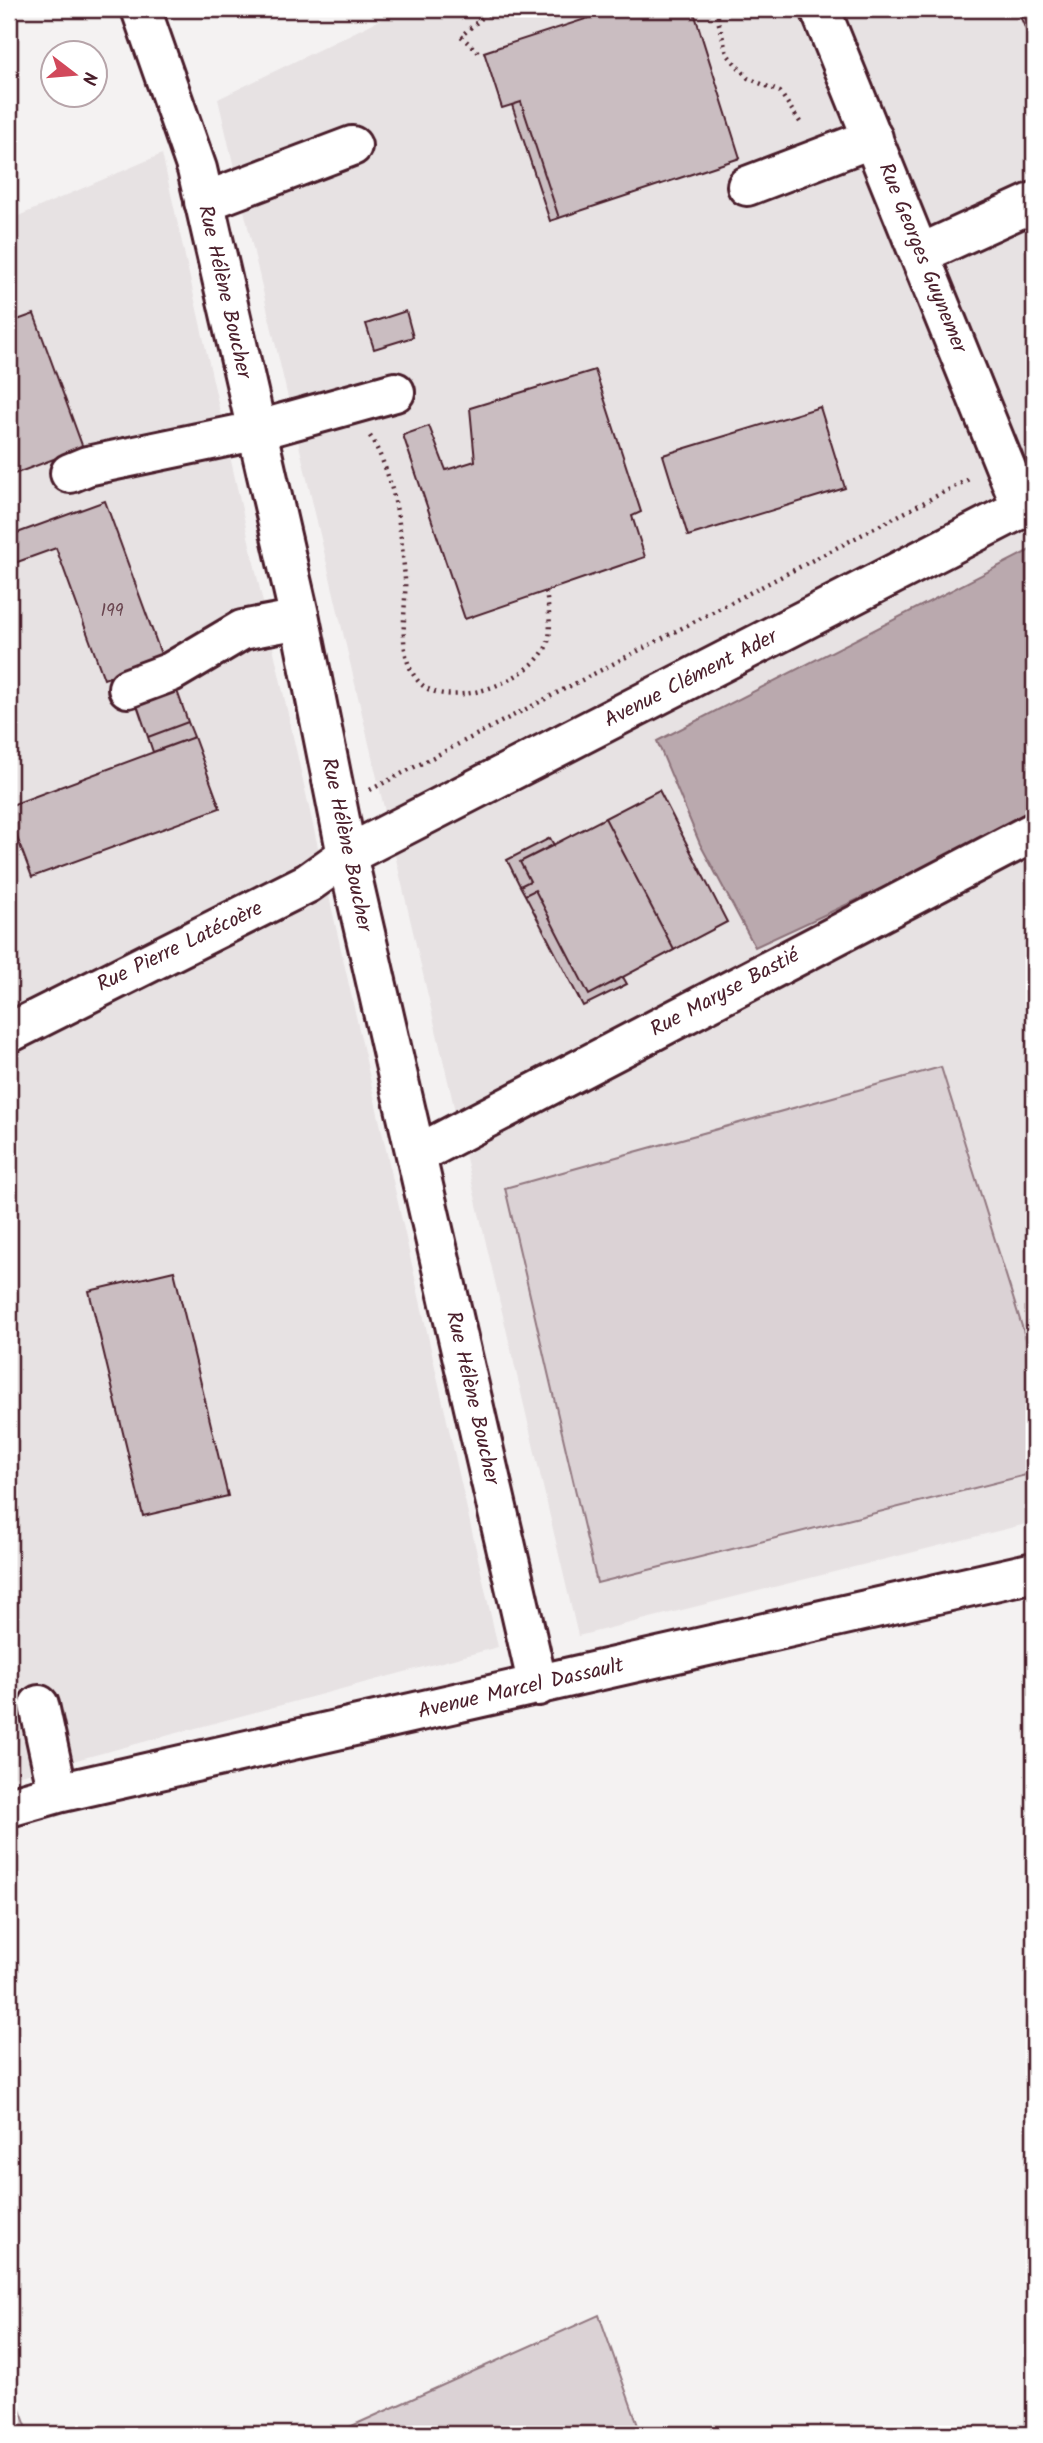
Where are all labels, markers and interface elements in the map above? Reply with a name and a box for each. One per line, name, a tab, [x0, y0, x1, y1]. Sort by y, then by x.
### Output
north arrow	[38, 38, 108, 108]
text: N	[72, 68, 104, 88]
street label: Rue Georges Guynemer	[869, 158, 976, 359]
street label: Rue Hélène Boucher	[188, 202, 260, 383]
house number: 199	[100, 597, 124, 626]
street label: Avenue Clément Ader	[599, 621, 784, 737]
street label: Rue Hélène Boucher	[311, 755, 381, 936]
street label: Rue Pierre Latécoère	[91, 892, 269, 1001]
street label: Rue Maryse Bastié	[645, 939, 806, 1046]
street label: Rue Hélène Boucher	[436, 1308, 508, 1489]
street label: Avenue Marcel Dassault	[415, 1649, 628, 1729]

